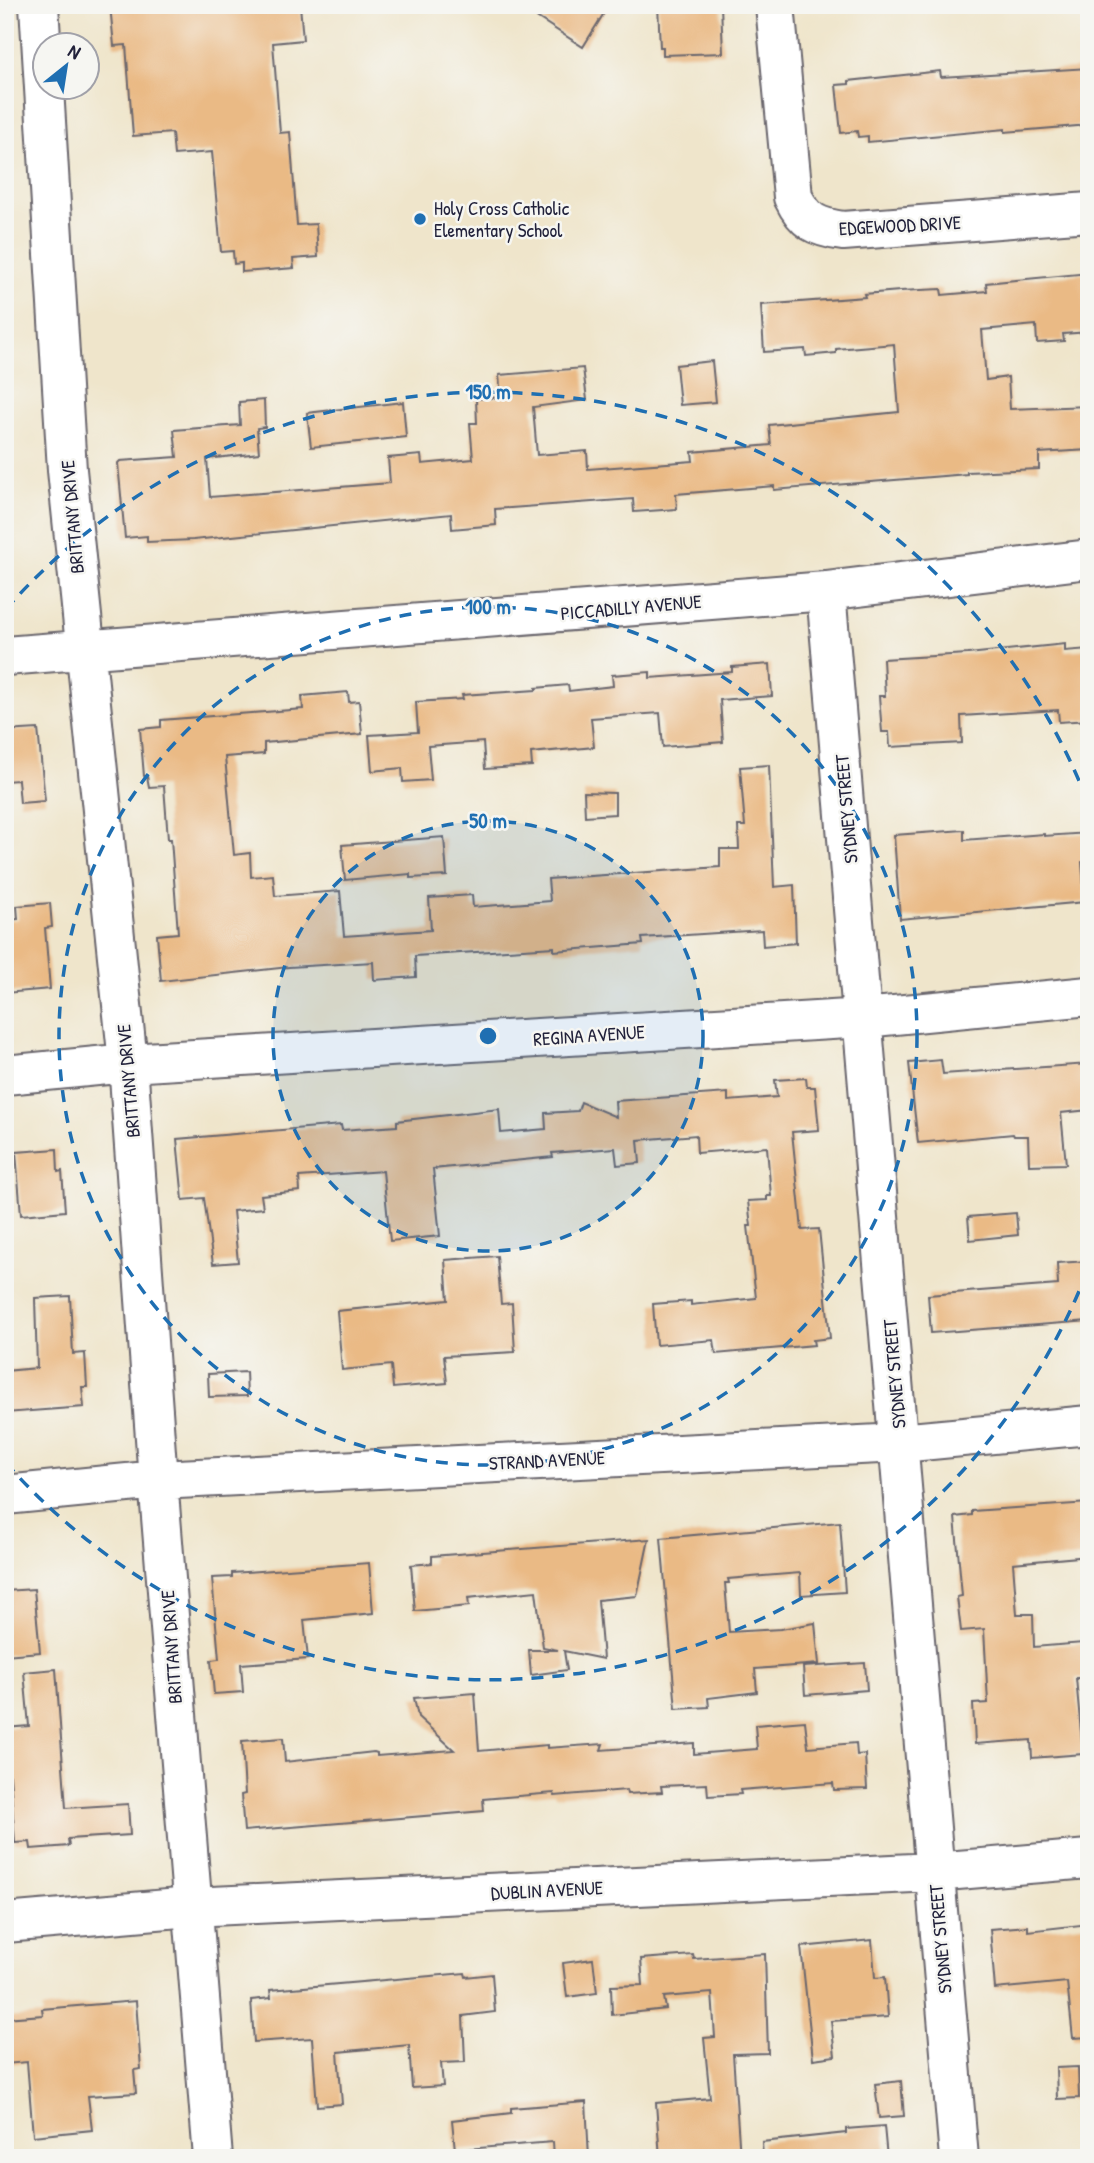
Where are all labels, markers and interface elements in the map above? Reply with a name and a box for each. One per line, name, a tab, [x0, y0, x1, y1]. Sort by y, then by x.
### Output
north arrow	[32, 32, 102, 102]
text: N	[64, 37, 85, 65]
place label: Holy Cross Catholic Elementary School	[434, 195, 570, 243]
street label: EDGEWOOD DRIVE	[838, 209, 962, 241]
marker: Holy Cross Catholic Elementary School	[412, 211, 428, 227]
text: 150 m	[465, 377, 511, 406]
street label: BRITTANY DRIVE	[54, 459, 90, 575]
street label: PICCADILLY AVENUE	[559, 588, 703, 626]
text: 100 m	[465, 592, 511, 621]
street label: SYDNEY STREET	[828, 752, 864, 865]
text: 50 m	[469, 806, 507, 835]
street label: REGINA AVENUE	[532, 1018, 646, 1052]
street label: BRITTANY DRIVE	[110, 1023, 146, 1139]
centre of rings	[476, 1024, 500, 1048]
street label: SYDNEY STREET	[876, 1317, 912, 1430]
street label: STRAND AVENUE	[488, 1444, 606, 1476]
street label: BRITTANY DRIVE	[154, 1589, 188, 1705]
street label: DUBLIN AVENUE	[490, 1874, 604, 1906]
street label: SYDNEY STREET	[922, 1882, 958, 1995]

